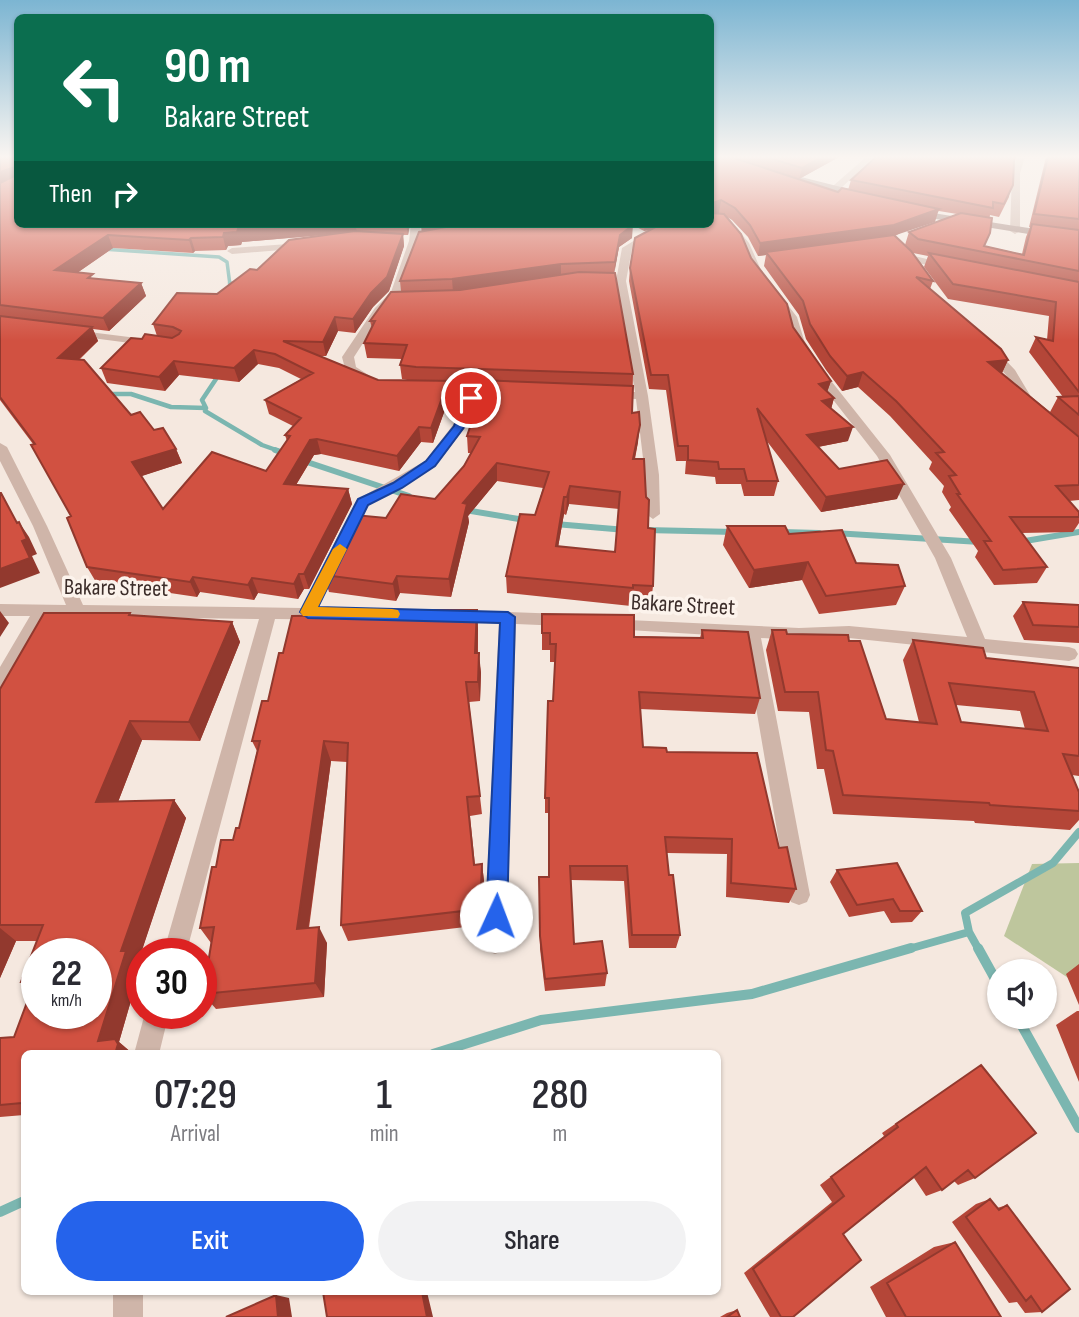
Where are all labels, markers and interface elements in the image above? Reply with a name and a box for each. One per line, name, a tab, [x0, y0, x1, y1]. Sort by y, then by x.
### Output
text: 90 m	[164, 38, 251, 97]
icon: left	[49, 42, 140, 133]
text: Bakare Street	[164, 98, 309, 137]
icon: right	[106, 175, 144, 213]
text: Then	[49, 179, 92, 210]
pin	[441, 368, 501, 428]
icon: arrive	[452, 379, 490, 417]
street label: Bakare Street	[64, 573, 168, 603]
street label: Bakare Street	[630, 588, 736, 622]
position arrow	[459, 879, 533, 953]
speed limit sign: 30	[126, 938, 217, 1029]
text: 22	[51, 953, 82, 996]
map controls	[987, 959, 1057, 1029]
button: sound	[987, 959, 1057, 1029]
text: km/h	[51, 990, 82, 1011]
text: 07:29	[154, 1070, 237, 1121]
text: 1	[376, 1070, 392, 1121]
text: 280	[531, 1070, 588, 1121]
text: Arrival	[171, 1120, 220, 1148]
text: min	[370, 1120, 399, 1148]
text: m	[552, 1120, 567, 1148]
button: Exit	[56, 1201, 364, 1281]
button: Share	[378, 1201, 686, 1281]

